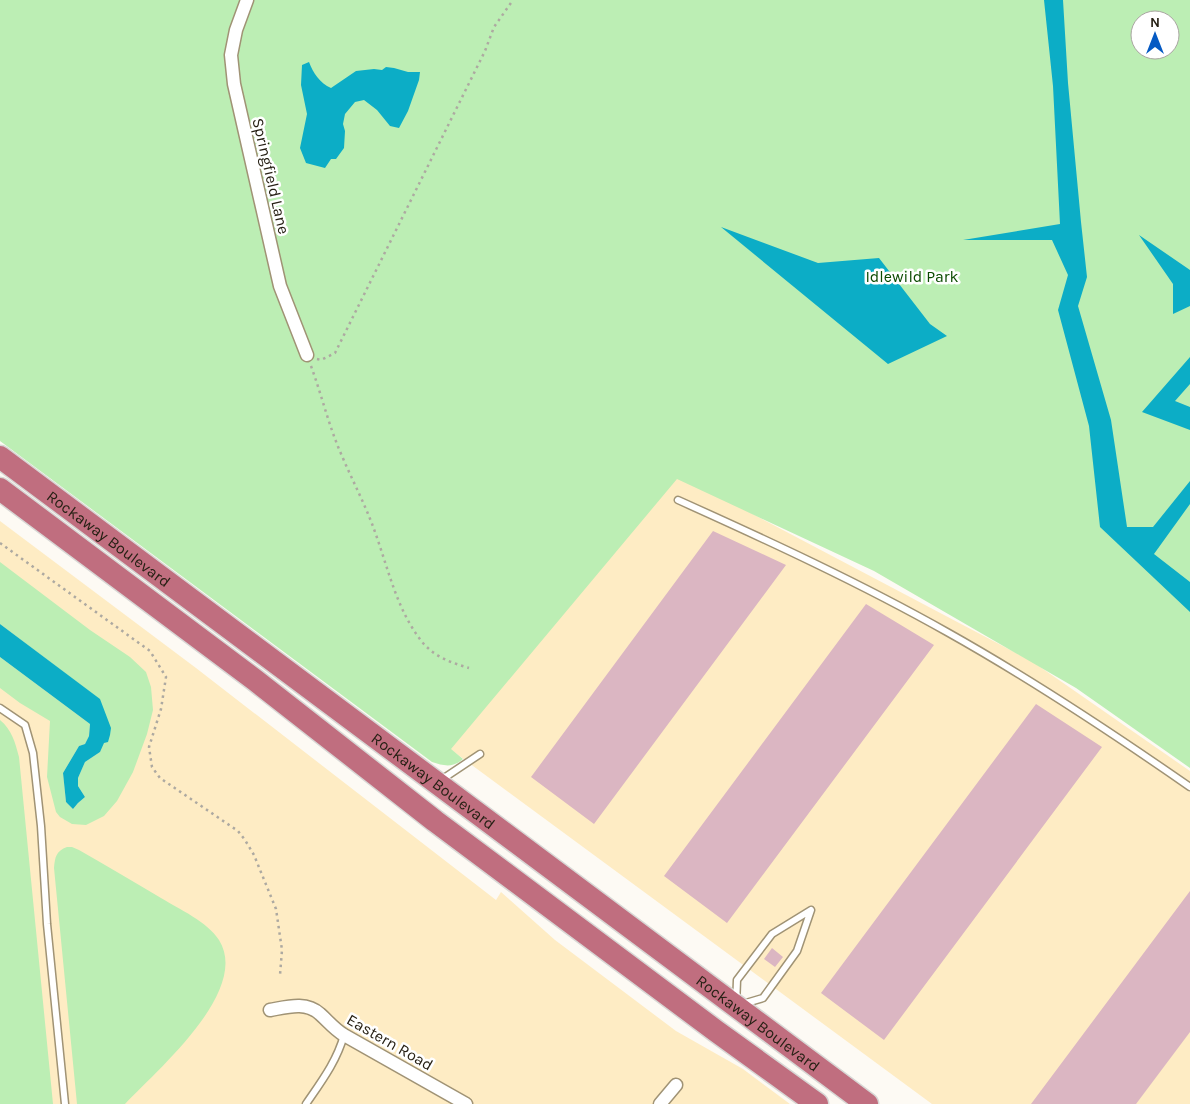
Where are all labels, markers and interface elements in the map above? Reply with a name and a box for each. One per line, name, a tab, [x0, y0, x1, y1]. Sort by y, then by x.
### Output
north arrow	[1130, 10, 1180, 60]
text: N	[1150, 14, 1160, 31]
street label: Springfield Lane	[248, 116, 294, 236]
park label: Idlewild Park	[865, 267, 959, 286]
street label: Rockaway Boulevard	[43, 486, 175, 591]
street label: Rockaway Boulevard	[368, 728, 499, 833]
street label: Rockaway Boulevard	[693, 970, 824, 1075]
street label: Eastern Road	[343, 1010, 437, 1074]

